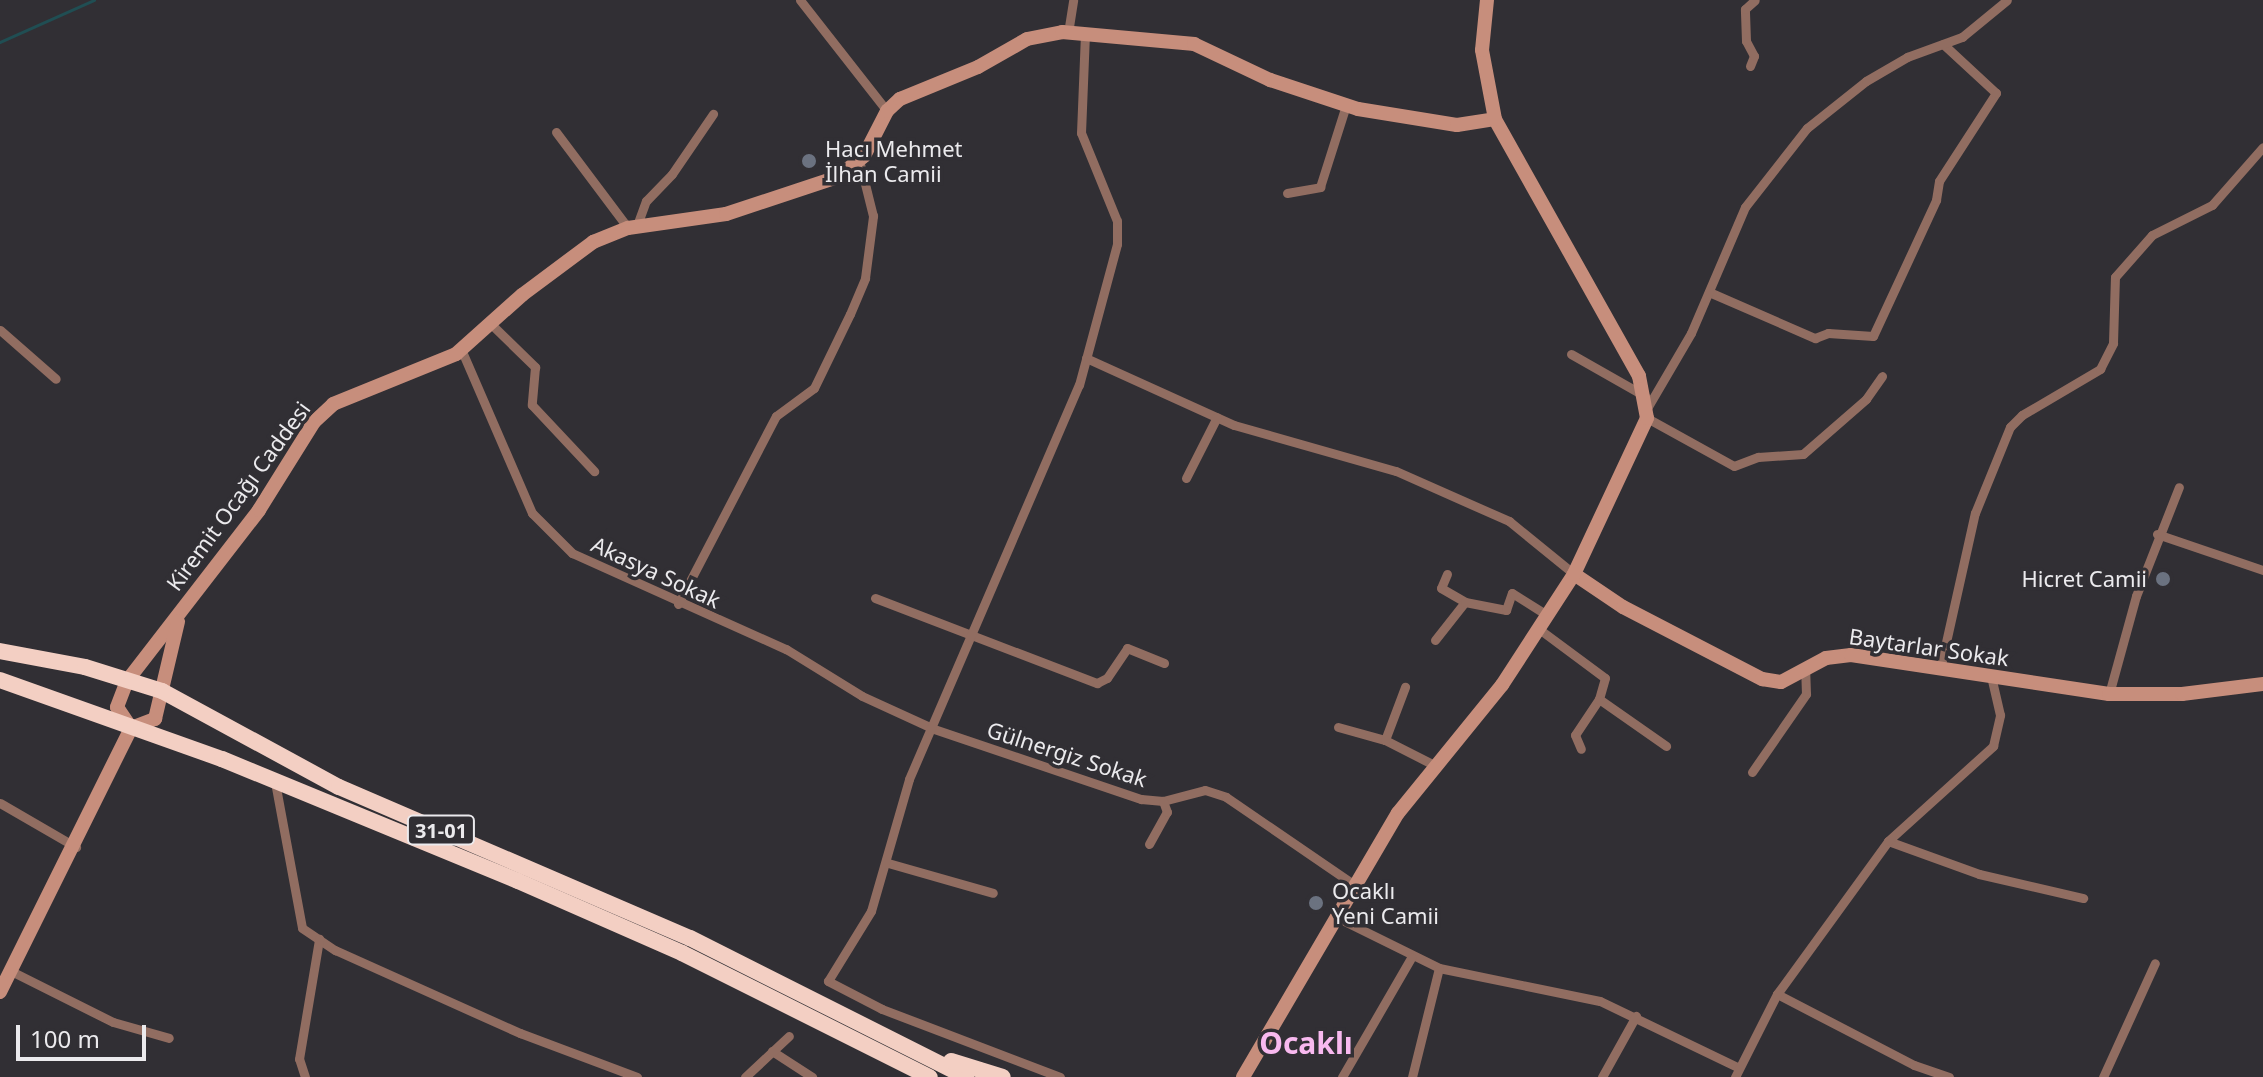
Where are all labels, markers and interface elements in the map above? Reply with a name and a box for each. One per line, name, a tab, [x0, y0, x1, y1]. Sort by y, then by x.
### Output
place label: Hacı Mehmet İlhan Camii	[825, 135, 962, 186]
marker: Hacı Mehmet İlhan Camii	[800, 152, 818, 170]
street label: Kiremit Ocağı Caddesi	[161, 396, 315, 596]
street label: Akasya Sokak	[587, 531, 725, 613]
place label: Hicret Camii	[2022, 566, 2147, 592]
marker: Hicret Camii	[2154, 570, 2172, 588]
street label: Baytarlar Sokak	[1847, 623, 2011, 671]
street label: Gülnergiz Sokak	[984, 716, 1150, 792]
road number: 31-01	[405, 814, 477, 846]
place label: Ocaklı Yeni Camii	[1332, 877, 1439, 928]
marker: Ocaklı Yeni Camii	[1307, 894, 1325, 912]
scale bar	[20, 1009, 150, 1059]
text: 100 m	[30, 1022, 100, 1055]
district label: Ocaklı	[1259, 1025, 1353, 1061]

